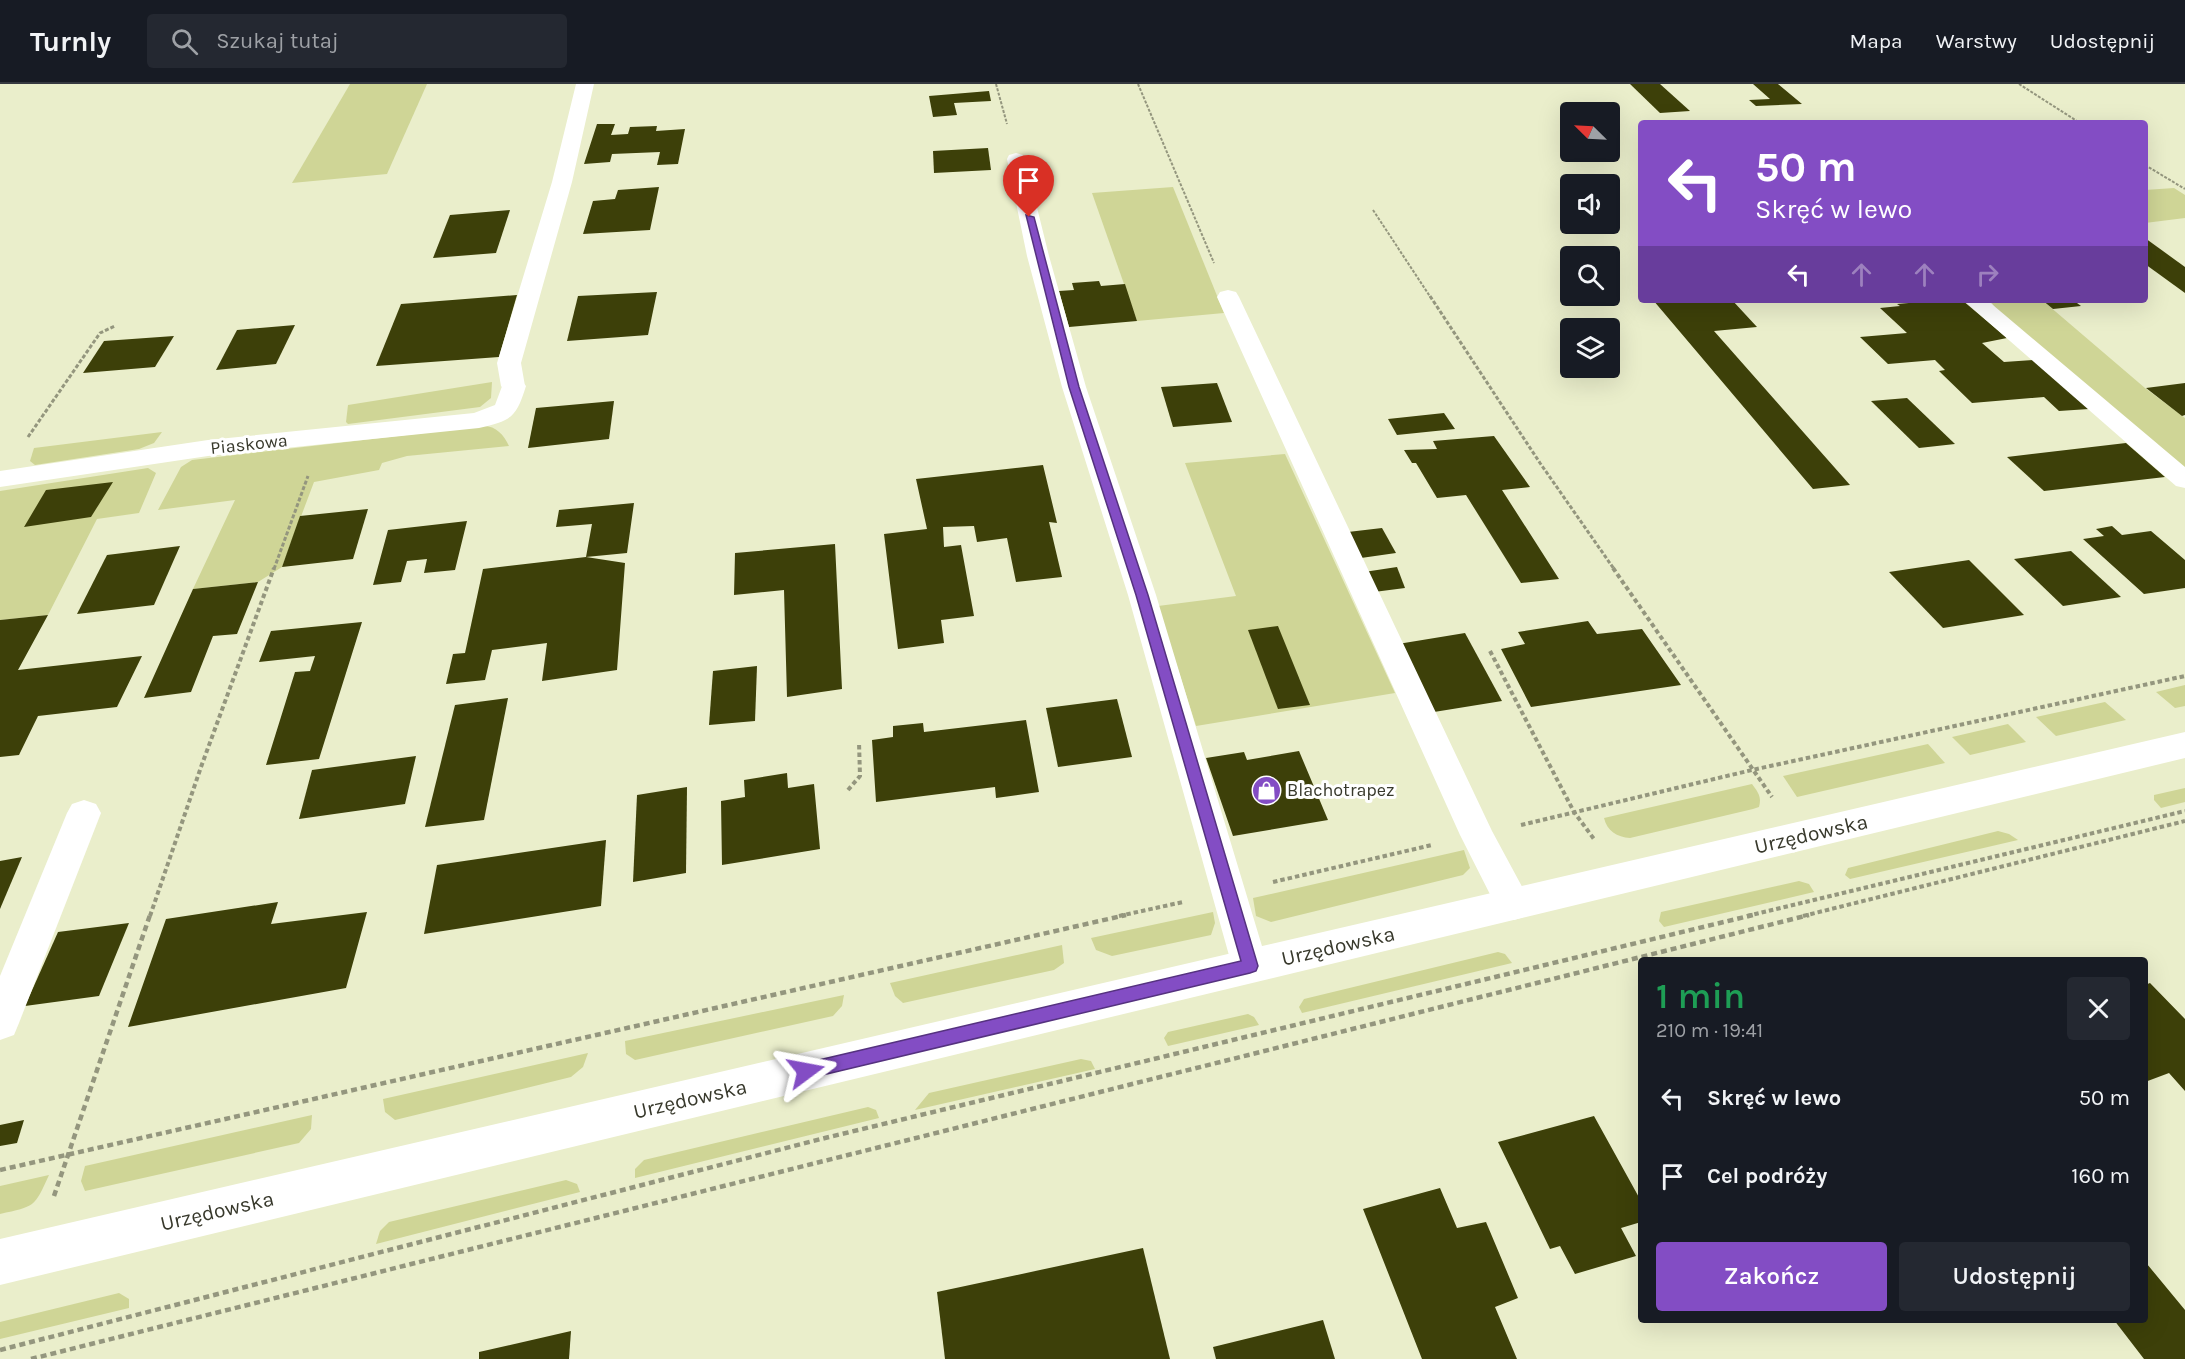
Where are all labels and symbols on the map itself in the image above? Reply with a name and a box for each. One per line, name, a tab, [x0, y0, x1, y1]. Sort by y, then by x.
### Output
north arrow	[1560, 102, 1620, 162]
pin	[1003, 155, 1054, 217]
street label: Piaskowa	[209, 429, 289, 459]
shop icon: Blachotrapez	[1250, 774, 1282, 806]
place label: Blachotrapez	[1287, 779, 1395, 801]
street label: Urzędowska	[1752, 809, 1870, 859]
street label: Urzędowska	[1279, 921, 1397, 971]
position arrow	[774, 1039, 838, 1103]
street label: Urzędowska	[631, 1074, 749, 1124]
street label: Urzędowska	[158, 1186, 276, 1236]

